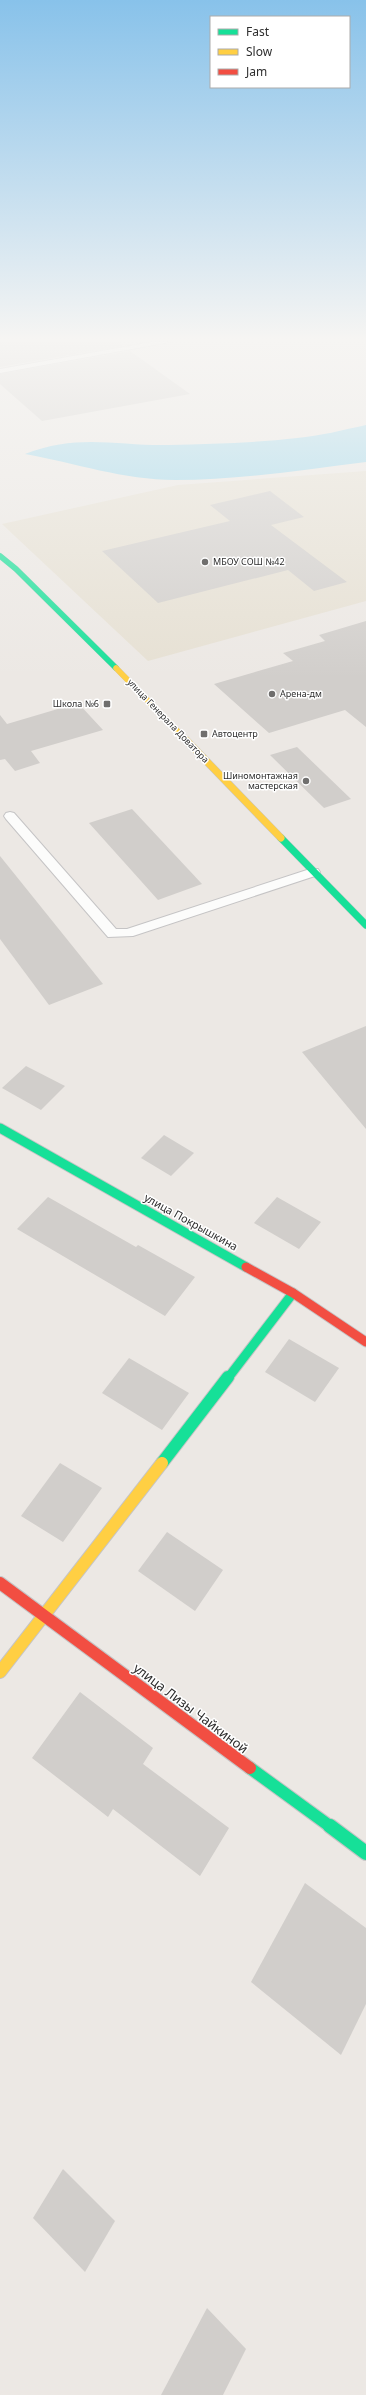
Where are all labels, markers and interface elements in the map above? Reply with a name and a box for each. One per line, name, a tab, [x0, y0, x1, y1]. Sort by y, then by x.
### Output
legend	[210, 16, 350, 88]
text: Fast	[246, 23, 270, 40]
text: Slow	[246, 43, 273, 60]
text: Jam	[245, 63, 267, 80]
place label: МБОУ СОШ №42	[213, 555, 285, 568]
marker: МБОУ СОШ №42	[200, 557, 210, 567]
street label: улица Генерала Доватора	[125, 676, 212, 766]
place label: Арена-дм	[280, 687, 322, 700]
marker: Арена-дм	[267, 689, 277, 699]
place label: Школа №6	[53, 697, 99, 710]
marker: Школа №6	[102, 699, 112, 709]
place label: Автоцентр	[212, 727, 258, 740]
marker: Автоцентр	[199, 729, 209, 739]
place label: Шиномонтажная мастерская	[223, 769, 298, 792]
marker: Шиномонтажная мастерская	[301, 776, 311, 786]
street label: улица Покрышкина	[142, 1190, 241, 1254]
street label: улица Лизы Чайкиной	[130, 1659, 252, 1757]

